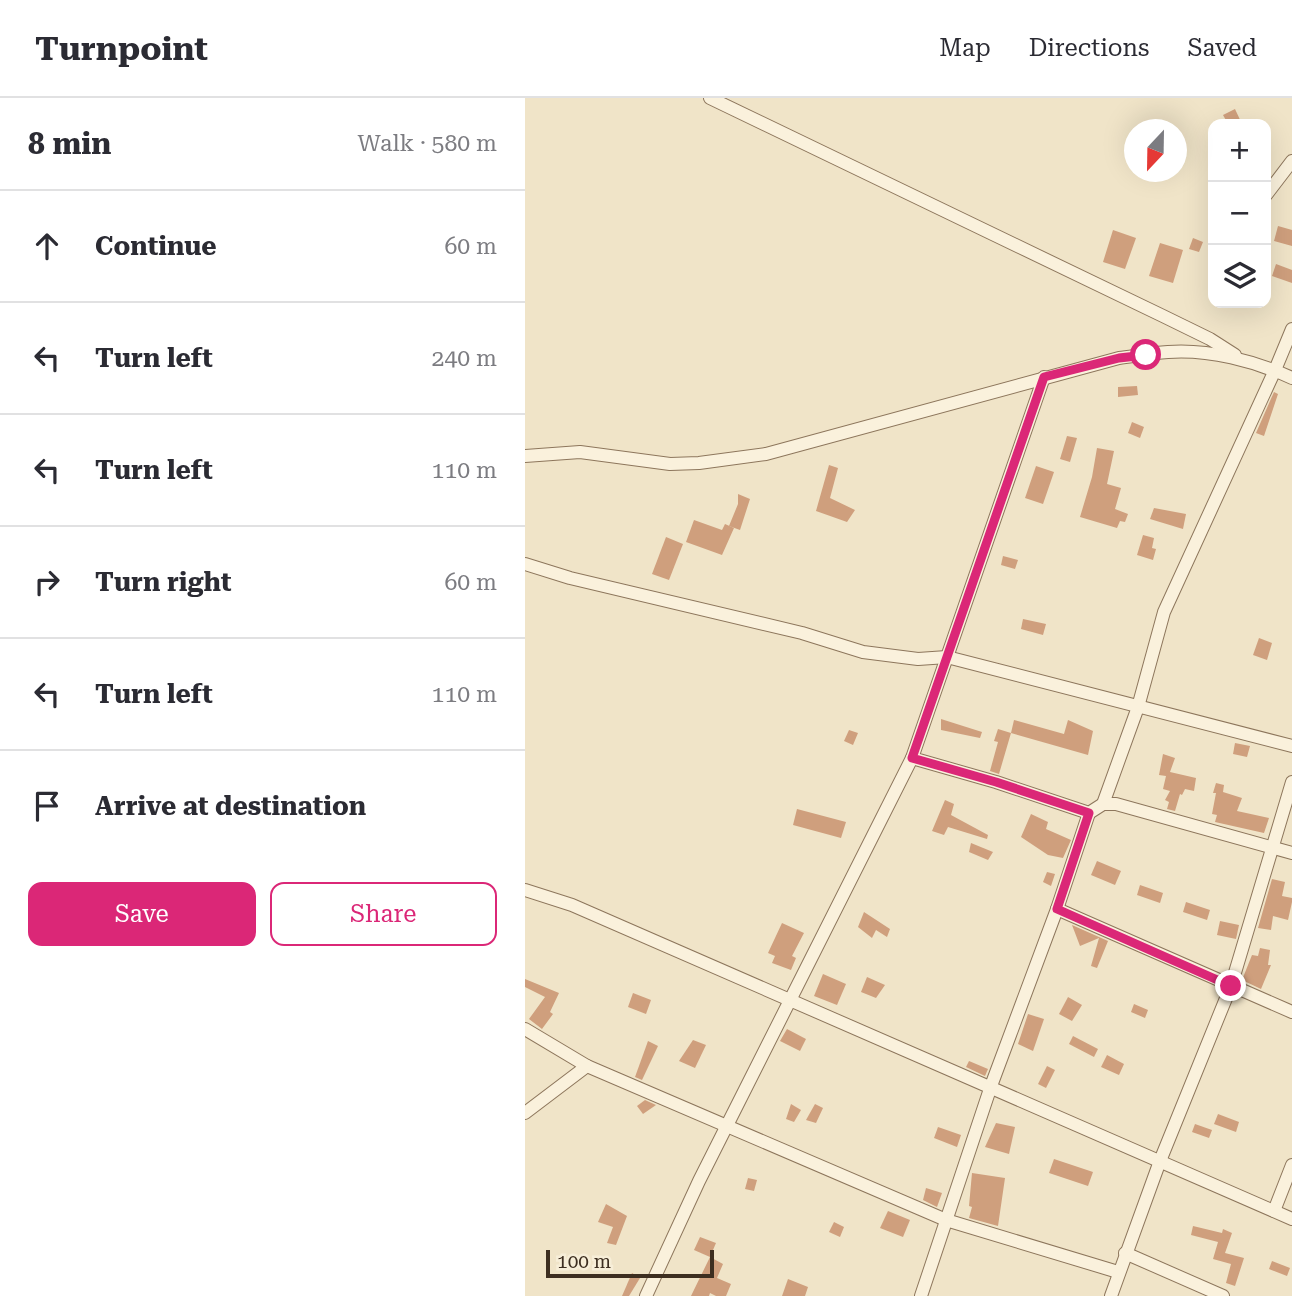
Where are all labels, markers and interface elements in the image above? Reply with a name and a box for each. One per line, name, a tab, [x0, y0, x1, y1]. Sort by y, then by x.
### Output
text: Turnpoint	[35, 29, 208, 68]
text: Map	[939, 34, 991, 62]
text: Directions	[1029, 34, 1149, 62]
text: Saved	[1187, 34, 1257, 62]
north arrow	[1124, 119, 1187, 182]
map controls	[1208, 119, 1271, 308]
button: +	[1208, 119, 1271, 182]
text: 8 min	[28, 126, 111, 161]
text: Walk · 580 m	[358, 130, 497, 157]
button: −	[1208, 182, 1271, 245]
icon: ahead	[28, 227, 66, 265]
text: Continue	[95, 231, 217, 261]
text: 60 m	[444, 233, 497, 260]
button: layers	[1208, 245, 1271, 308]
icon: left	[28, 339, 66, 377]
route start	[1130, 339, 1161, 370]
text: Turn left	[95, 343, 213, 373]
text: 240 m	[432, 345, 497, 372]
icon: left	[28, 451, 66, 489]
text: Turn left	[95, 455, 213, 485]
text: 110 m	[432, 457, 497, 484]
icon: right	[28, 563, 66, 601]
text: Turn right	[95, 567, 231, 597]
text: 60 m	[444, 569, 497, 596]
icon: left	[28, 675, 66, 713]
text: Turn left	[95, 679, 213, 709]
text: 110 m	[432, 681, 497, 708]
icon: arrive	[28, 787, 66, 825]
text: Arrive at destination	[95, 791, 366, 821]
button: Save	[28, 882, 256, 946]
button: Share	[270, 882, 497, 946]
route end	[1215, 970, 1246, 1001]
scale bar	[546, 1247, 714, 1279]
text: 100 m	[557, 1250, 611, 1273]

